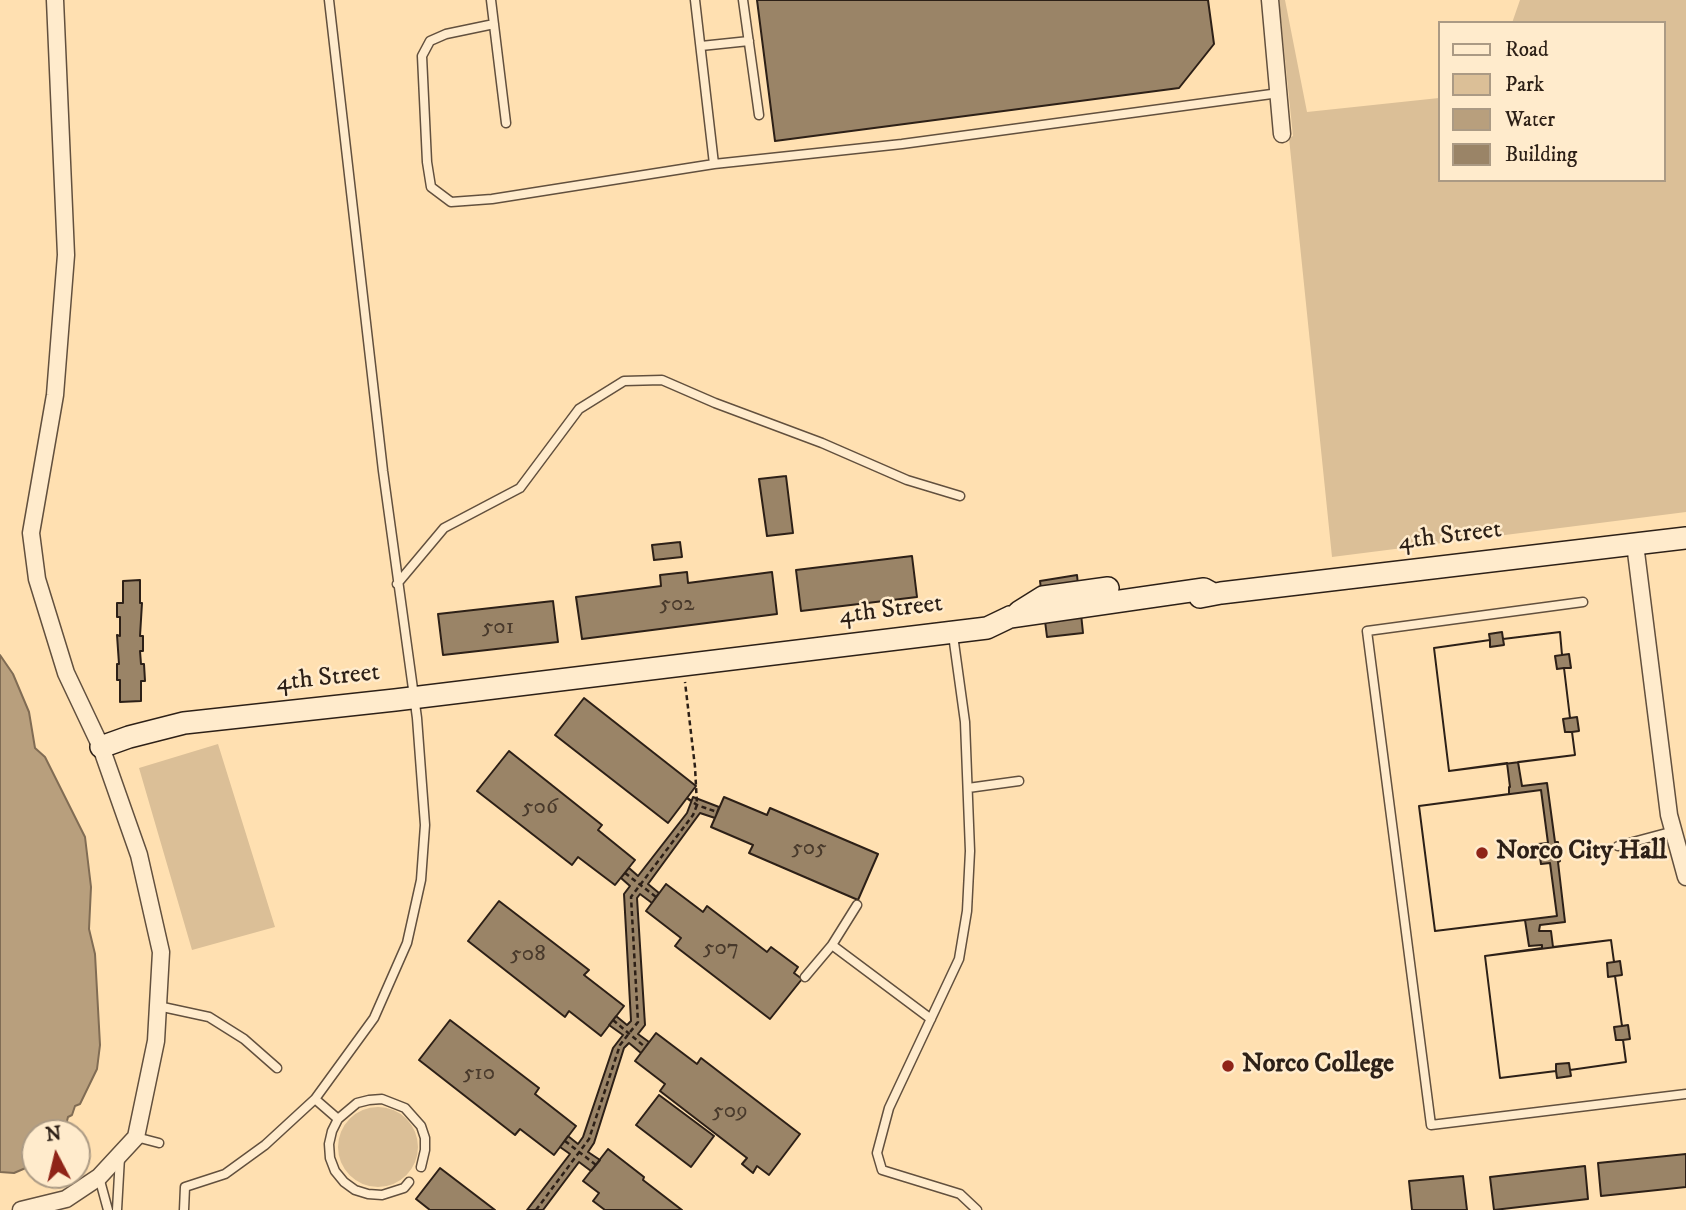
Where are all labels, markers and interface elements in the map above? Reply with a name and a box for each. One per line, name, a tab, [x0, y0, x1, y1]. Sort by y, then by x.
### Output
legend	[1438, 21, 1665, 182]
text: Road	[1505, 37, 1549, 63]
text: Park	[1505, 72, 1544, 98]
text: Water	[1505, 107, 1555, 133]
text: Building	[1505, 142, 1577, 168]
street label: 4th Street	[1396, 515, 1504, 559]
street label: 4th Street	[837, 589, 945, 633]
house number: 502	[659, 591, 695, 619]
house number: 501	[482, 614, 514, 642]
street label: 4th Street	[275, 658, 381, 700]
house number: 506	[522, 794, 558, 822]
house number: 505	[791, 835, 827, 863]
place label: Norco City Hall	[1496, 837, 1667, 869]
marker: Norco City Hall	[1474, 845, 1490, 861]
house number: 507	[703, 935, 739, 963]
house number: 508	[510, 941, 546, 969]
place label: Norco College	[1242, 1050, 1394, 1082]
marker: Norco College	[1220, 1058, 1236, 1074]
house number: 510	[463, 1060, 495, 1088]
house number: 509	[712, 1098, 748, 1126]
north arrow	[21, 1119, 91, 1189]
text: N	[44, 1122, 63, 1147]

